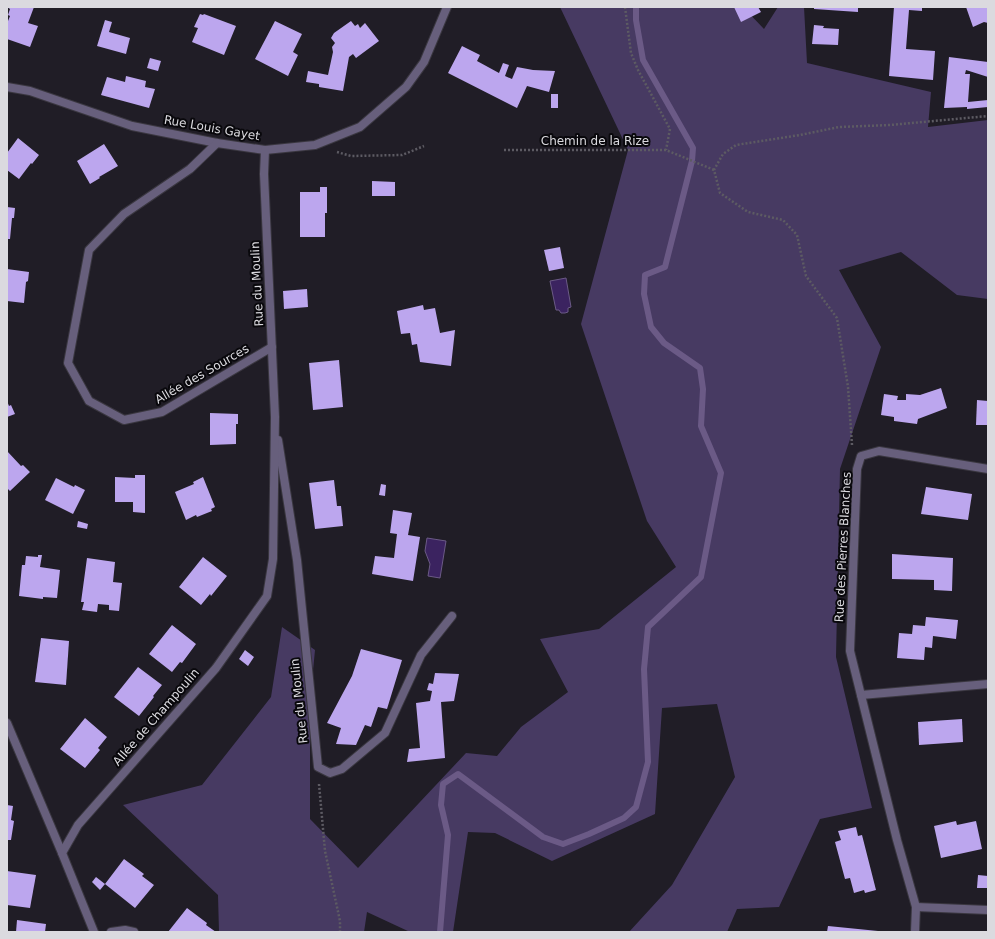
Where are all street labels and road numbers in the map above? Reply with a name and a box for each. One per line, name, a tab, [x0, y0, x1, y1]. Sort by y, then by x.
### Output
street label: Rue Louis Gayet	[163, 113, 261, 143]
street label: Chemin de la Rize	[541, 134, 649, 148]
street label: Rue du Moulin	[248, 241, 266, 327]
street label: Allée des Sources	[153, 341, 251, 407]
street label: Rue des Pierres Blanches	[832, 471, 854, 623]
street label: Rue du Moulin	[288, 658, 310, 744]
street label: Allée de Champoulin	[110, 666, 202, 768]

